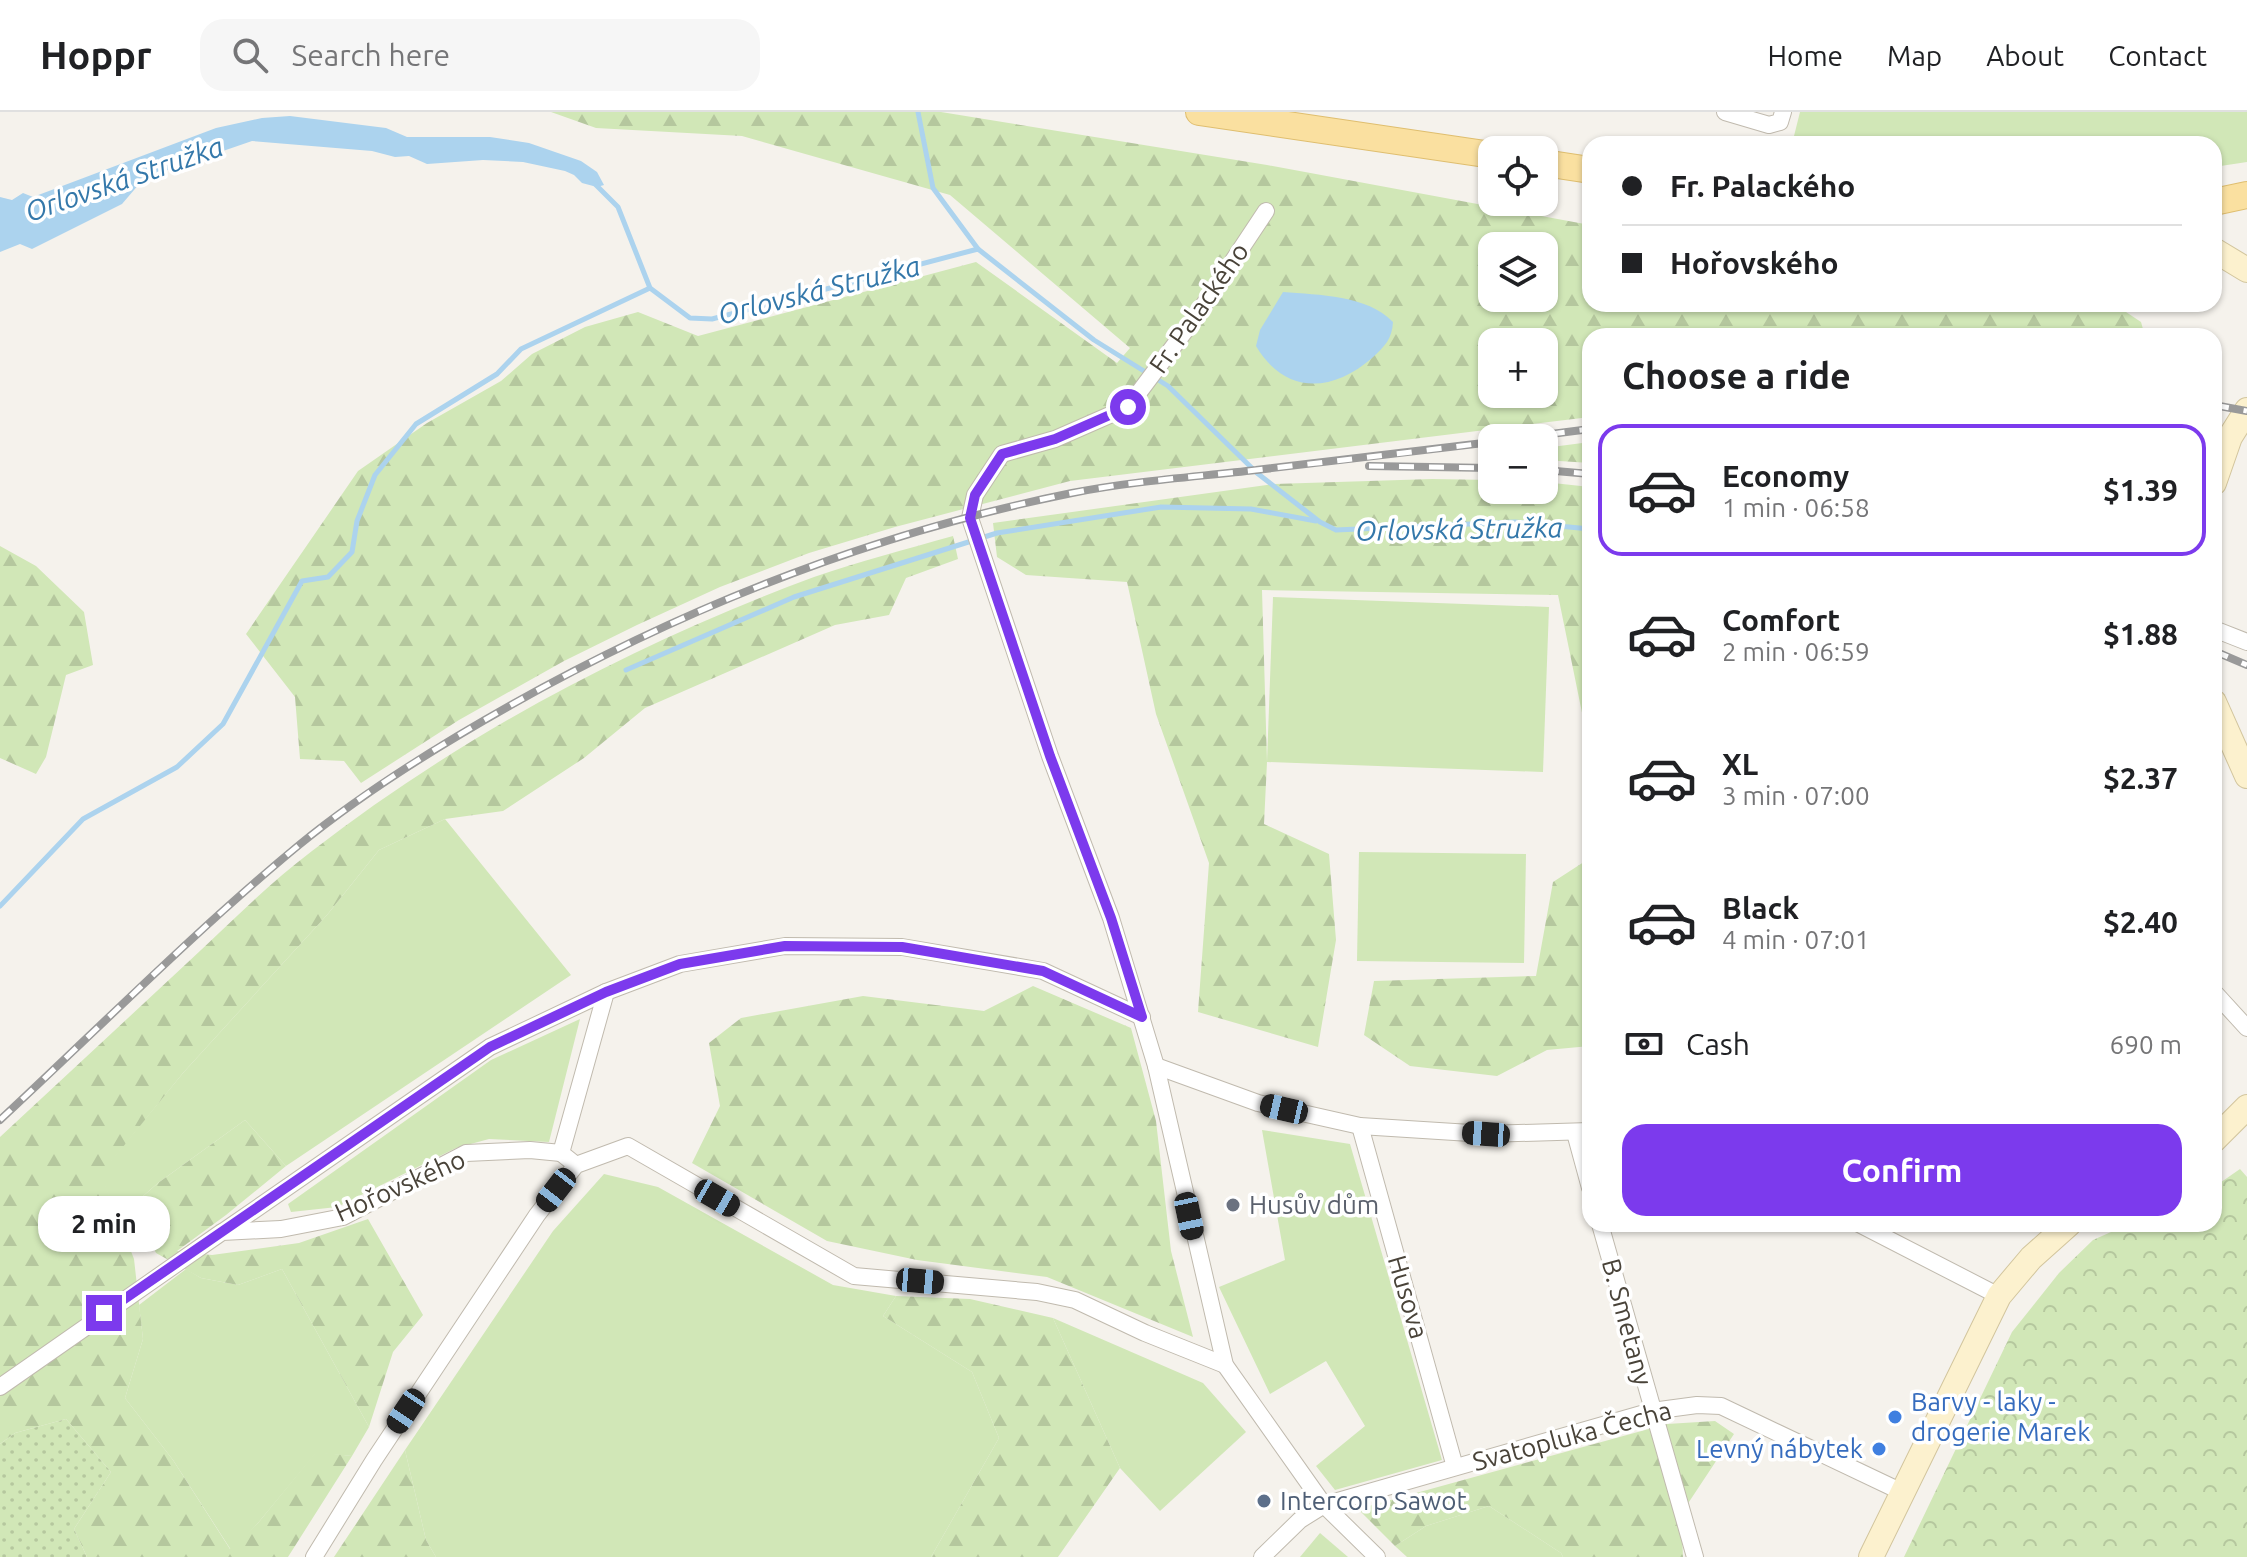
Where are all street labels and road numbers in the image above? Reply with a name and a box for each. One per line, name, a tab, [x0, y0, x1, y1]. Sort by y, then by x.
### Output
street label: Fr. Palackého	[1143, 237, 1254, 378]
street label: Hořovského	[330, 1144, 469, 1227]
street label: Husova	[1383, 1252, 1434, 1342]
street label: B. Smetany	[1597, 1255, 1658, 1388]
street label: Svatopluka Čecha	[1469, 1395, 1674, 1476]

